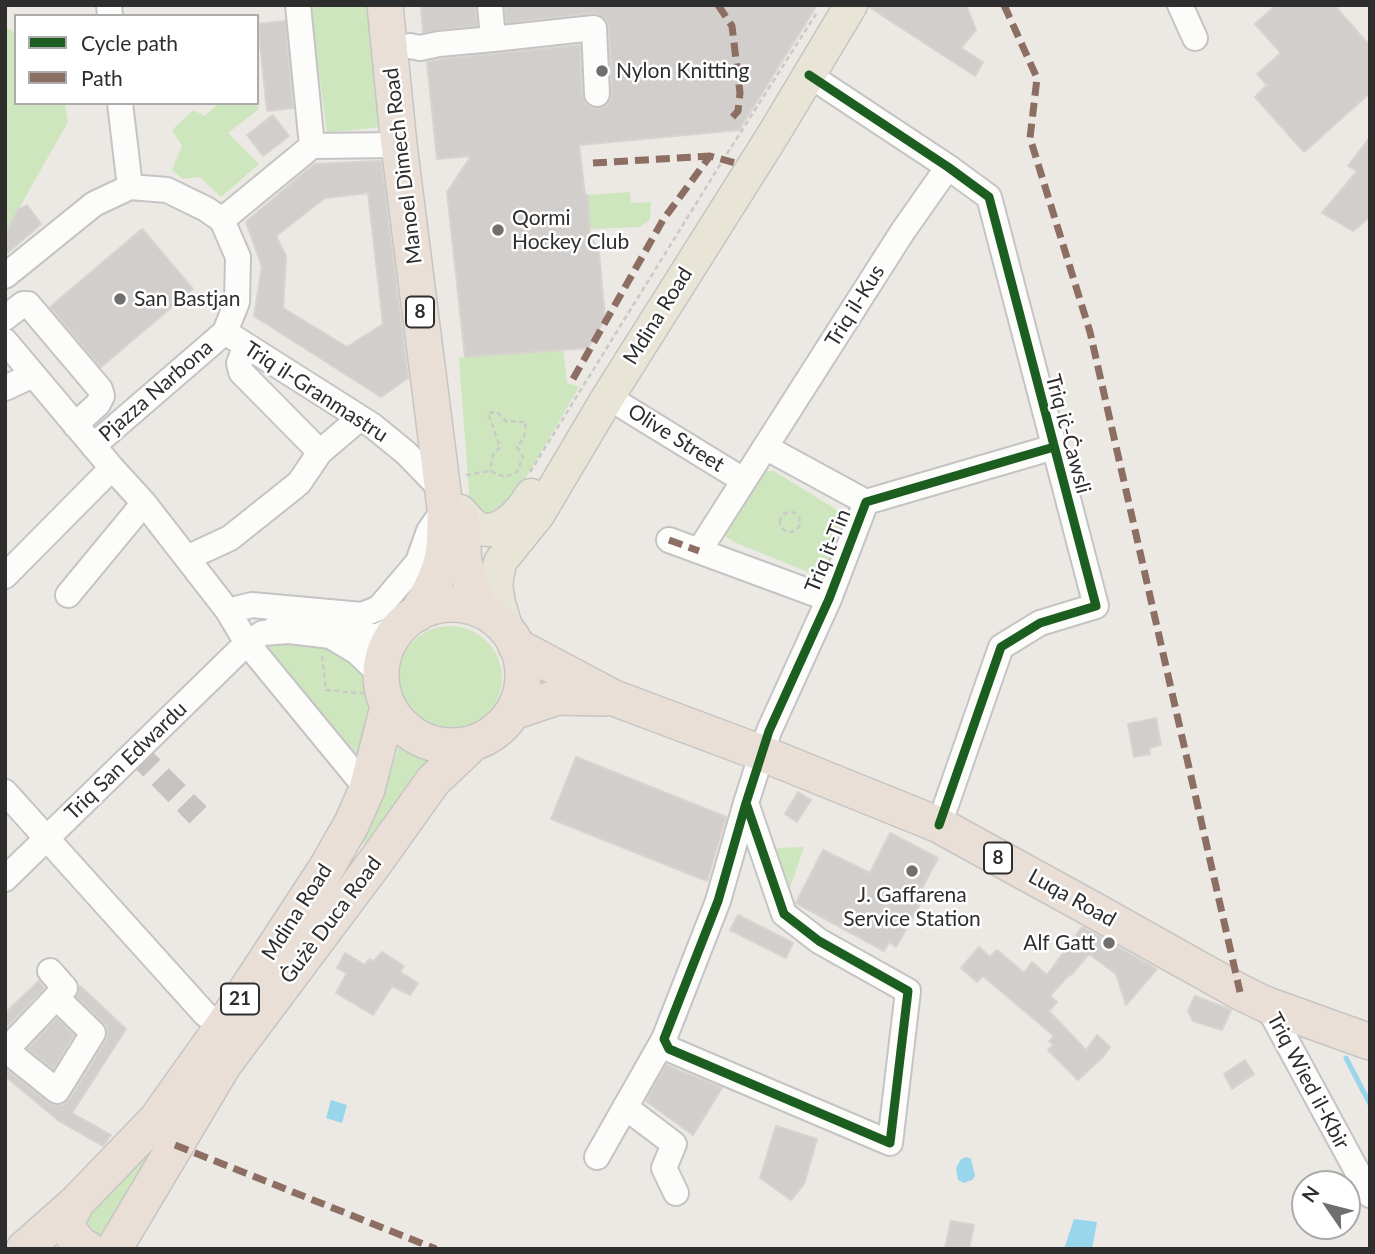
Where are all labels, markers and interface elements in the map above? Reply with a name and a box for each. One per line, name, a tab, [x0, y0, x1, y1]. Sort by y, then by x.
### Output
legend	[14, 14, 259, 105]
text: Cycle path	[81, 30, 178, 55]
place label: Nylon Knitting	[616, 58, 749, 84]
marker: Nylon Knitting	[594, 63, 610, 79]
text: Path	[81, 65, 123, 90]
street label: Manoel Dimech Road	[378, 66, 428, 266]
place label: Qormi Hockey Club	[512, 205, 629, 255]
marker: Qormi Hockey Club	[490, 222, 506, 238]
street label: Triq il-Kus	[820, 260, 890, 352]
street label: Mdina Road	[618, 263, 698, 369]
place label: San Bastjan	[134, 286, 240, 312]
marker: San Bastjan	[112, 291, 128, 307]
road number: 8	[406, 296, 434, 328]
street label: Pjazza Narbona	[94, 335, 218, 447]
street label: Triq il-Granmastru	[239, 336, 393, 448]
street label: Triq iċ-Ċawsli	[1040, 372, 1096, 496]
street label: Olive Street	[623, 398, 729, 478]
street label: Triq it-Tin	[800, 505, 856, 597]
street label: Triq San Edwardu	[60, 696, 192, 826]
road number: 8	[984, 842, 1012, 874]
street label: Ġużè Duca Road	[275, 851, 387, 989]
street label: Mdina Road	[256, 859, 338, 965]
marker: J. Gaffarena Service Station	[904, 863, 920, 879]
street label: Luqa Road	[1024, 864, 1120, 932]
place label: J. Gaffarena Service Station	[843, 882, 981, 932]
place label: Alf Gatt	[1023, 930, 1095, 956]
marker: Alf Gatt	[1101, 935, 1117, 951]
road number: 21	[221, 984, 259, 1015]
street label: Triq Wied il-Kbir	[1261, 1008, 1355, 1154]
north arrow	[1291, 1170, 1361, 1240]
text: N	[1296, 1181, 1324, 1206]

